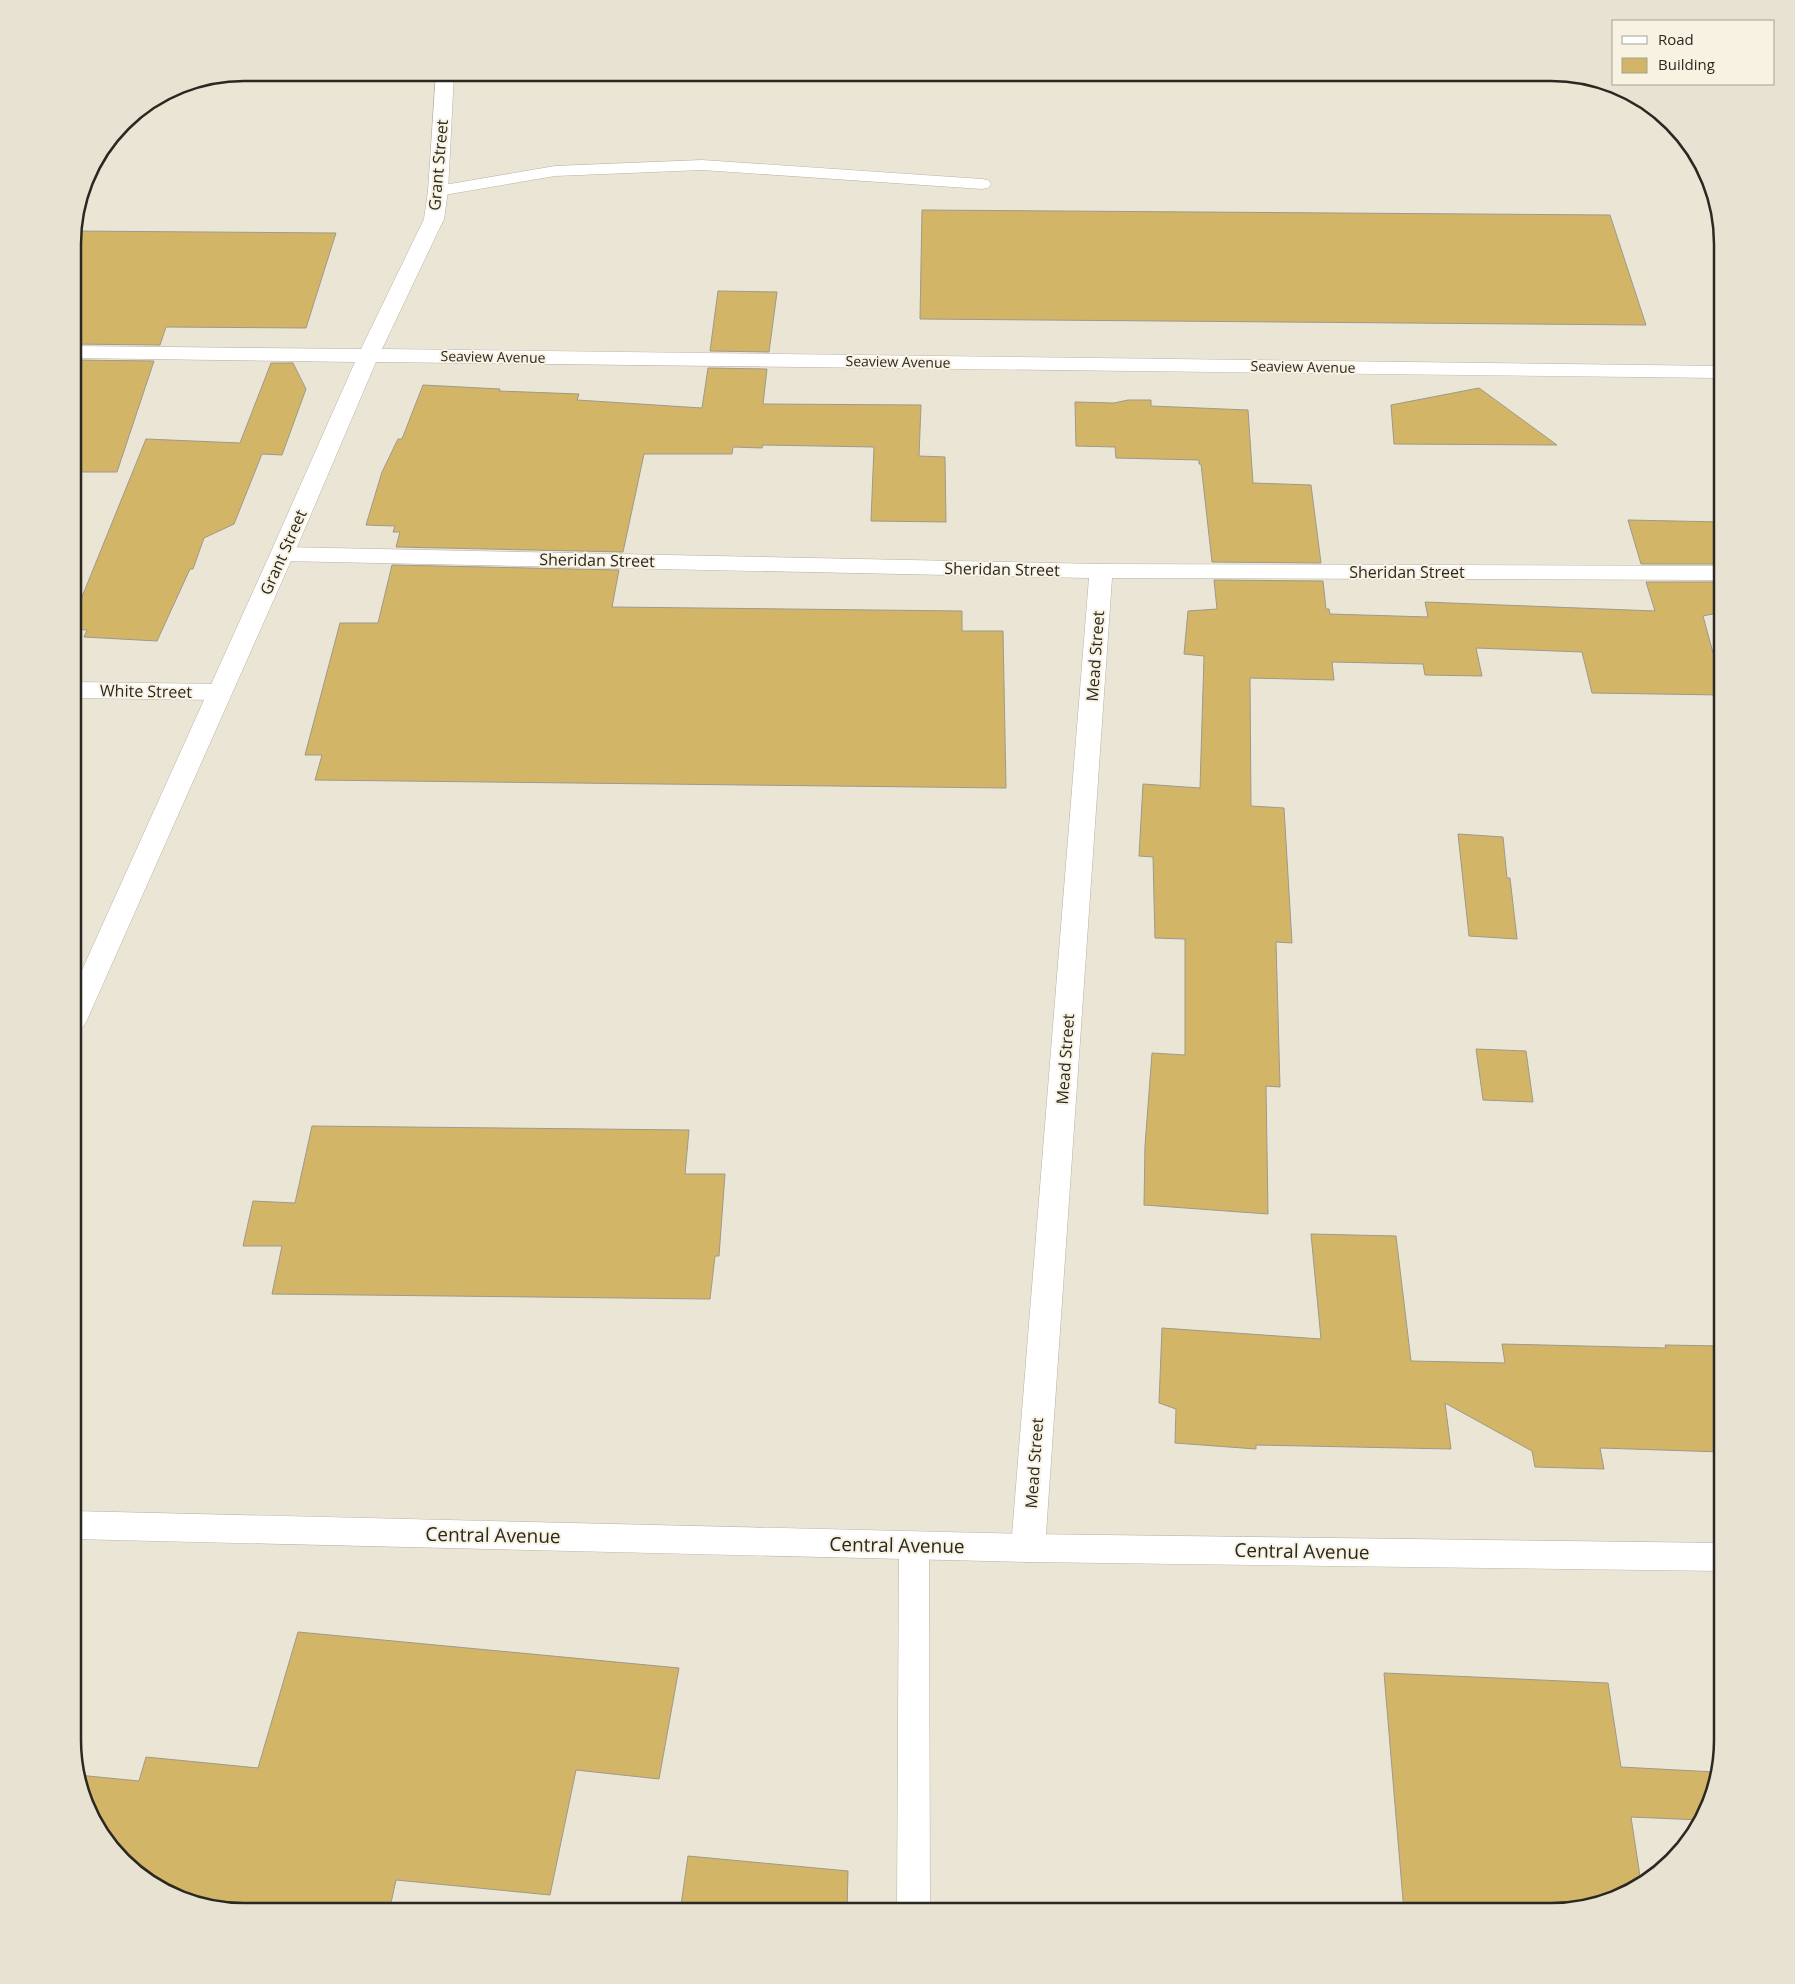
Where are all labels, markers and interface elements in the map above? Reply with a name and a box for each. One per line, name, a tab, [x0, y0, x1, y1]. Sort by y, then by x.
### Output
legend	[1612, 20, 1775, 85]
text: Road	[1658, 29, 1694, 49]
text: Building	[1658, 54, 1715, 74]
street label: Grant Street	[423, 118, 453, 211]
street label: Seaview Avenue	[440, 346, 546, 367]
street label: Seaview Avenue	[845, 351, 951, 372]
street label: Seaview Avenue	[1250, 356, 1356, 377]
street label: Grant Street	[254, 505, 312, 598]
street label: Sheridan Street	[539, 548, 655, 572]
street label: Sheridan Street	[944, 557, 1060, 581]
street label: Sheridan Street	[1349, 561, 1465, 583]
street label: Mead Street	[1081, 610, 1109, 702]
street label: White Street	[100, 679, 193, 703]
street label: Mead Street	[1051, 1013, 1079, 1105]
street label: Mead Street	[1020, 1417, 1048, 1509]
street label: Central Avenue	[425, 1521, 561, 1549]
street label: Central Avenue	[829, 1531, 965, 1559]
street label: Central Avenue	[1234, 1537, 1370, 1565]

